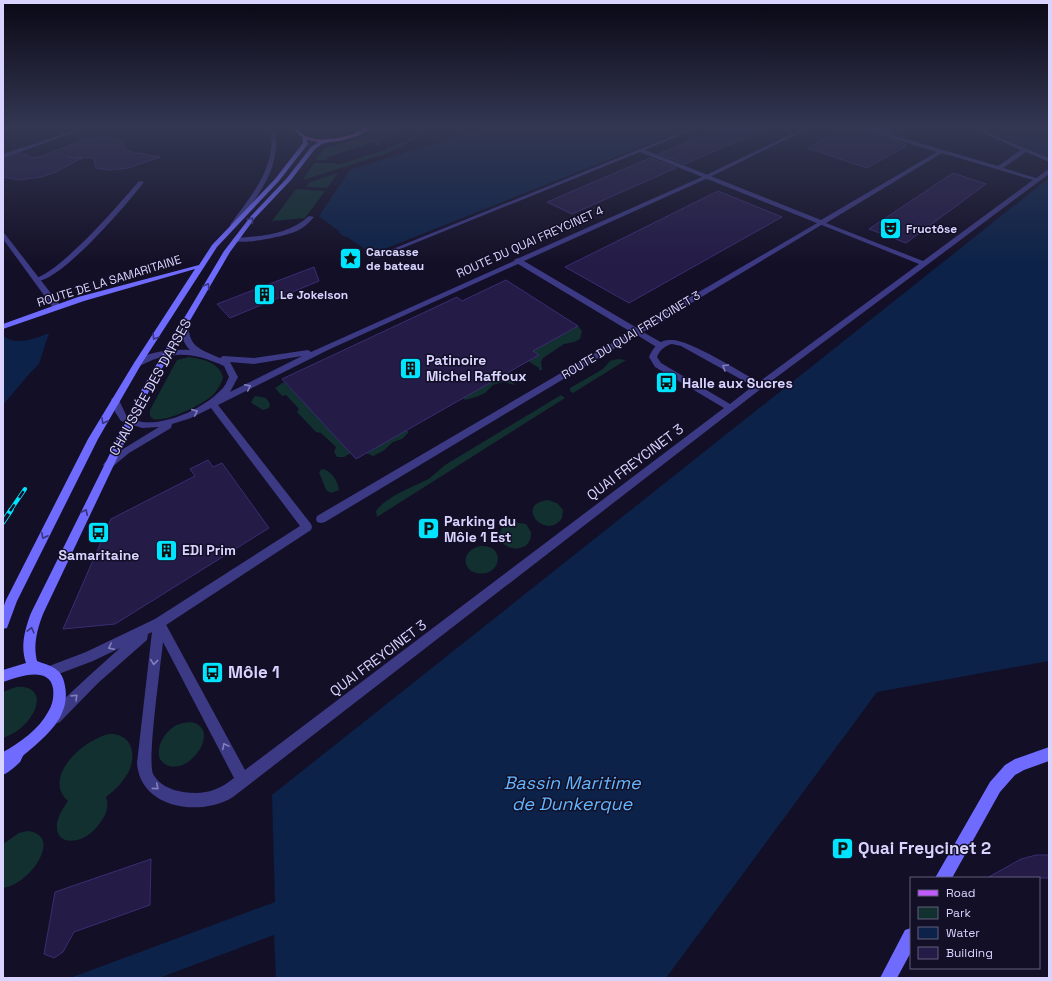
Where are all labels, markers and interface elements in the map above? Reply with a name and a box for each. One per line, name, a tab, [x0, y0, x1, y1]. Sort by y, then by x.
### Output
street label: ROUTE DU QUAI FREYCINET 4	[454, 202, 607, 282]
theatre icon: Fructôse	[877, 216, 903, 242]
one-way arrow	[247, 217, 254, 224]
place label: Fructôse	[906, 221, 957, 237]
place label: Carcasse de bateau	[366, 244, 424, 274]
place icon: Carcasse de bateau	[338, 246, 364, 272]
street label: ROUTE DE LA SAMARITAINE	[35, 251, 183, 311]
one-way arrow	[202, 282, 209, 290]
building icon: Le Jokelson	[251, 282, 277, 308]
place label: Le Jokelson	[280, 287, 348, 303]
street label: ROUTE DU QUAI FREYCINET 3	[559, 287, 703, 383]
street label: CHAUSSÉE DES DARSES	[105, 315, 195, 459]
one-way arrow	[152, 333, 160, 340]
place label: Patinoire Michel Raffoux	[426, 351, 527, 385]
building icon: Patinoire Michel Raffoux	[398, 355, 424, 381]
one-way arrow	[722, 364, 729, 371]
bus stop icon: Halle aux Sucres	[653, 370, 679, 396]
place label: Halle aux Sucres	[682, 374, 793, 392]
one-way arrow	[244, 384, 251, 392]
one-way arrow	[190, 409, 198, 417]
one-way arrow	[101, 417, 108, 424]
street label: QUAI FREYCINET 3	[583, 420, 687, 504]
one-way arrow	[80, 509, 88, 517]
place label: Parking du Môle 1 Est	[444, 512, 516, 546]
parking icon: Parking du Môle 1 Est	[415, 516, 441, 542]
bus stop icon: Samaritaine	[86, 520, 112, 546]
one-way arrow	[41, 532, 49, 539]
building icon: EDI Prim	[153, 537, 179, 563]
place label: EDI Prim	[182, 541, 236, 559]
place label: Samaritaine	[59, 546, 139, 564]
street label: QUAI FREYCINET 3	[326, 616, 430, 700]
one-way arrow	[27, 627, 35, 634]
one-way arrow	[108, 642, 116, 650]
one-way arrow	[150, 659, 159, 665]
bus stop icon: Môle 1	[200, 659, 226, 685]
place label: Môle 1	[228, 661, 280, 683]
one-way arrow	[70, 694, 78, 702]
one-way arrow	[222, 743, 229, 750]
water label: Bassin Maritime de Dunkerque	[503, 771, 642, 815]
one-way arrow	[151, 783, 159, 790]
parking icon: Quai Freycinet 2	[829, 835, 855, 861]
place label: Quai Freycinet 2	[858, 837, 991, 859]
legend	[910, 877, 1040, 969]
text: Road	[946, 885, 975, 901]
text: Park	[946, 905, 971, 921]
text: Water	[946, 925, 980, 941]
text: Building	[946, 945, 993, 961]

